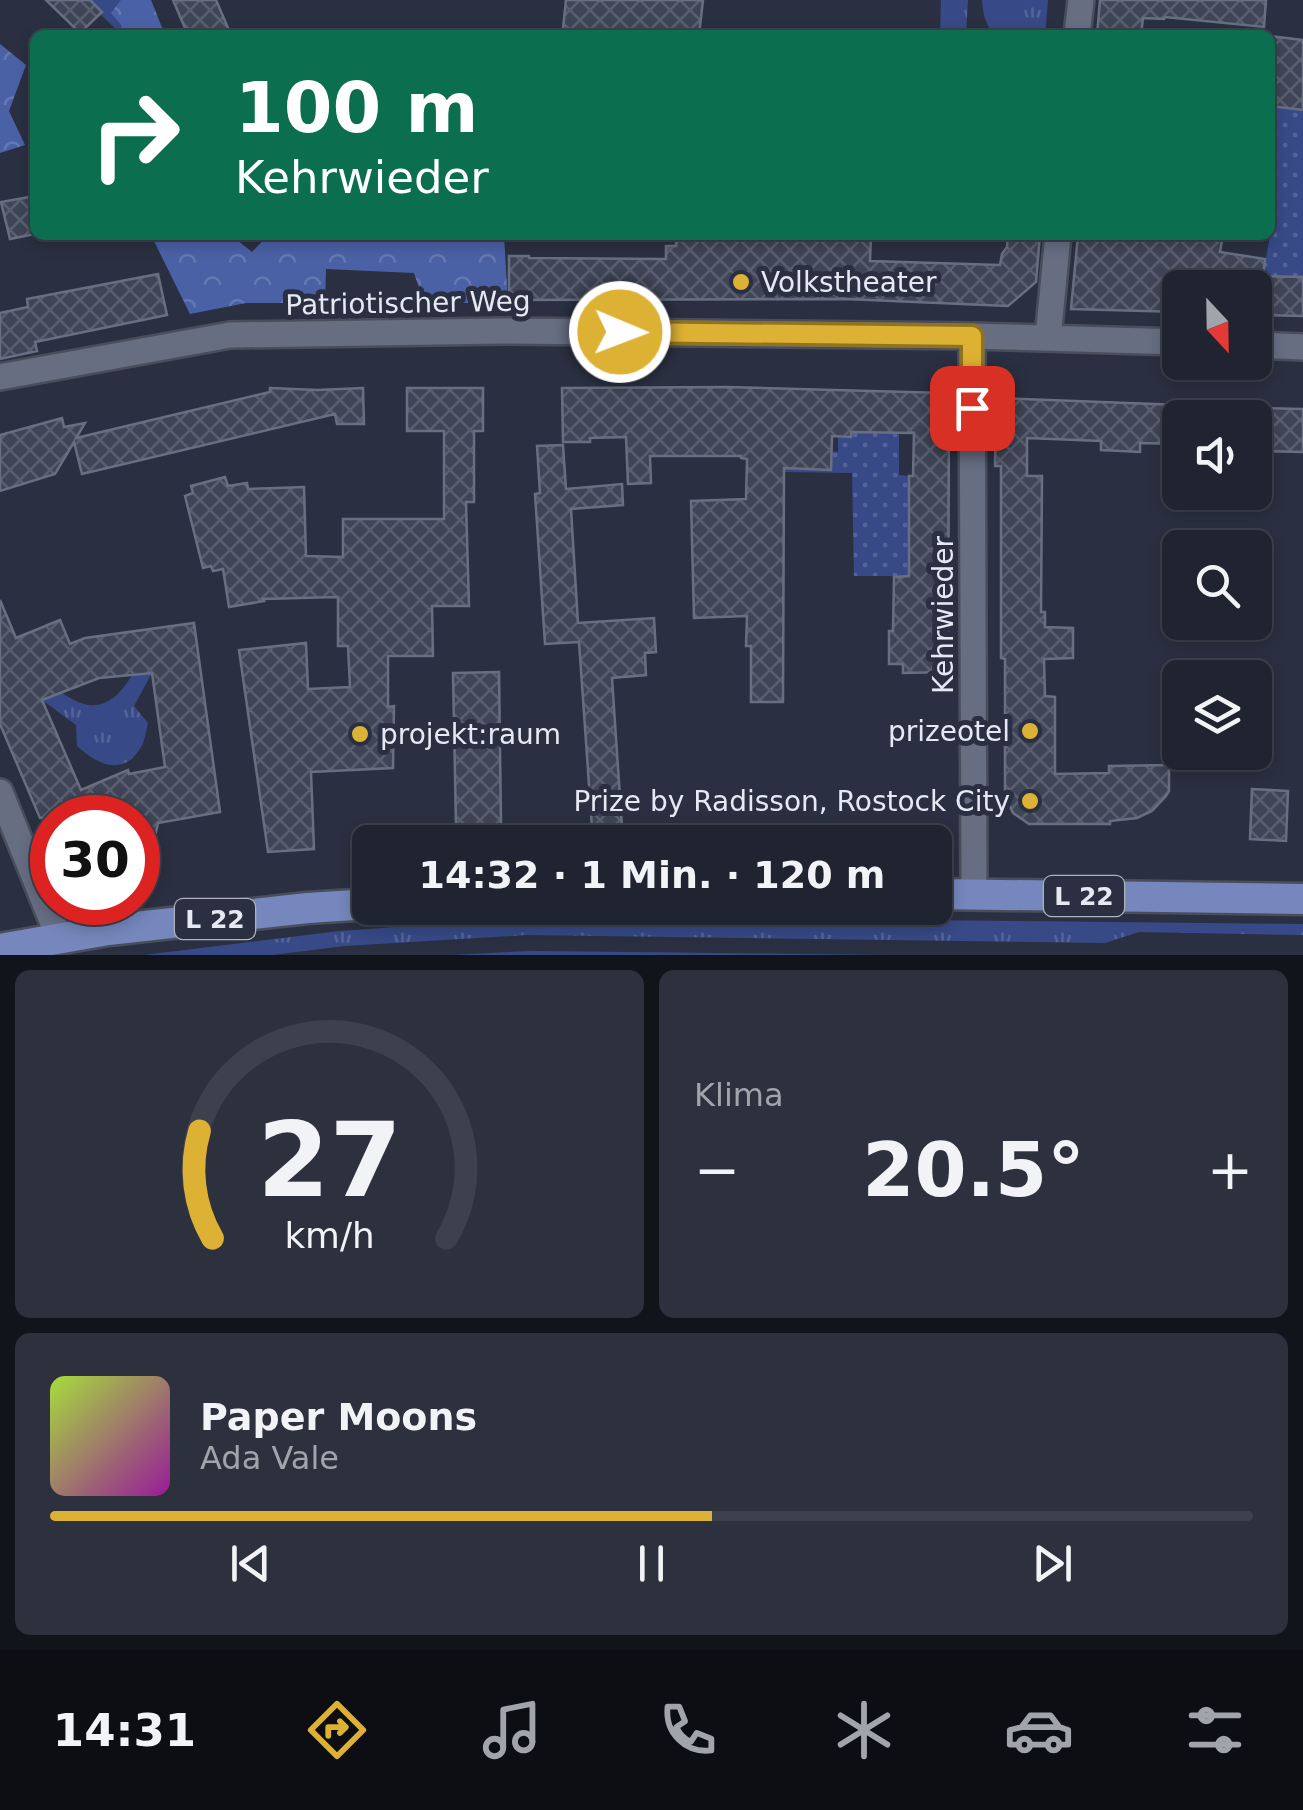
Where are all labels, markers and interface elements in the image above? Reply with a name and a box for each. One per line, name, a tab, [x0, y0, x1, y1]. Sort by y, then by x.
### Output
text: 100 m	[235, 67, 478, 149]
icon: right	[70, 70, 200, 200]
text: Kehrwieder	[235, 151, 489, 204]
place label: Volkstheater	[761, 266, 937, 299]
north arrow	[1162, 270, 1272, 380]
map controls	[1162, 270, 1272, 770]
marker: Volkstheater	[730, 271, 752, 293]
position arrow	[568, 280, 672, 384]
street label: Patriotischer Weg	[285, 284, 531, 322]
pin	[930, 366, 1015, 451]
icon: arrive	[945, 381, 1000, 436]
button: sound	[1162, 400, 1272, 510]
button: search	[1162, 530, 1272, 640]
street label: Kehrwieder	[927, 536, 960, 694]
button: layers	[1162, 660, 1272, 770]
place label: prizeotel	[888, 715, 1010, 748]
place label: projekt:raum	[380, 718, 561, 751]
marker: prizeotel	[1019, 720, 1041, 742]
marker: projekt:raum	[349, 723, 371, 745]
place label: Prize by Radisson, Rostock City	[573, 785, 1010, 818]
marker: Prize by Radisson, Rostock City	[1019, 790, 1041, 812]
speed limit sign: 30	[30, 795, 160, 925]
text: 14:32 · 1 Min. · 120 m	[419, 853, 885, 897]
road number: L 22	[1044, 876, 1124, 916]
road number: L 22	[175, 899, 255, 939]
text: Klima	[694, 1076, 784, 1114]
text: 27	[257, 1099, 402, 1221]
text: 20.5°	[862, 1126, 1085, 1214]
text: −	[694, 1138, 740, 1202]
text: +	[1207, 1138, 1253, 1202]
text: km/h	[284, 1215, 375, 1256]
text: Paper Moons	[200, 1395, 477, 1439]
text: Ada Vale	[200, 1439, 339, 1477]
icon: previous	[223, 1536, 278, 1591]
icon: pause	[624, 1536, 679, 1591]
icon: next	[1025, 1536, 1080, 1591]
icon: directions	[302, 1695, 372, 1765]
icon: music	[477, 1695, 547, 1765]
icon: phone	[653, 1695, 723, 1765]
icon: climate	[829, 1695, 899, 1765]
icon: car	[1004, 1695, 1074, 1765]
icon: filters	[1180, 1695, 1250, 1765]
text: 14:31	[53, 1704, 196, 1757]

